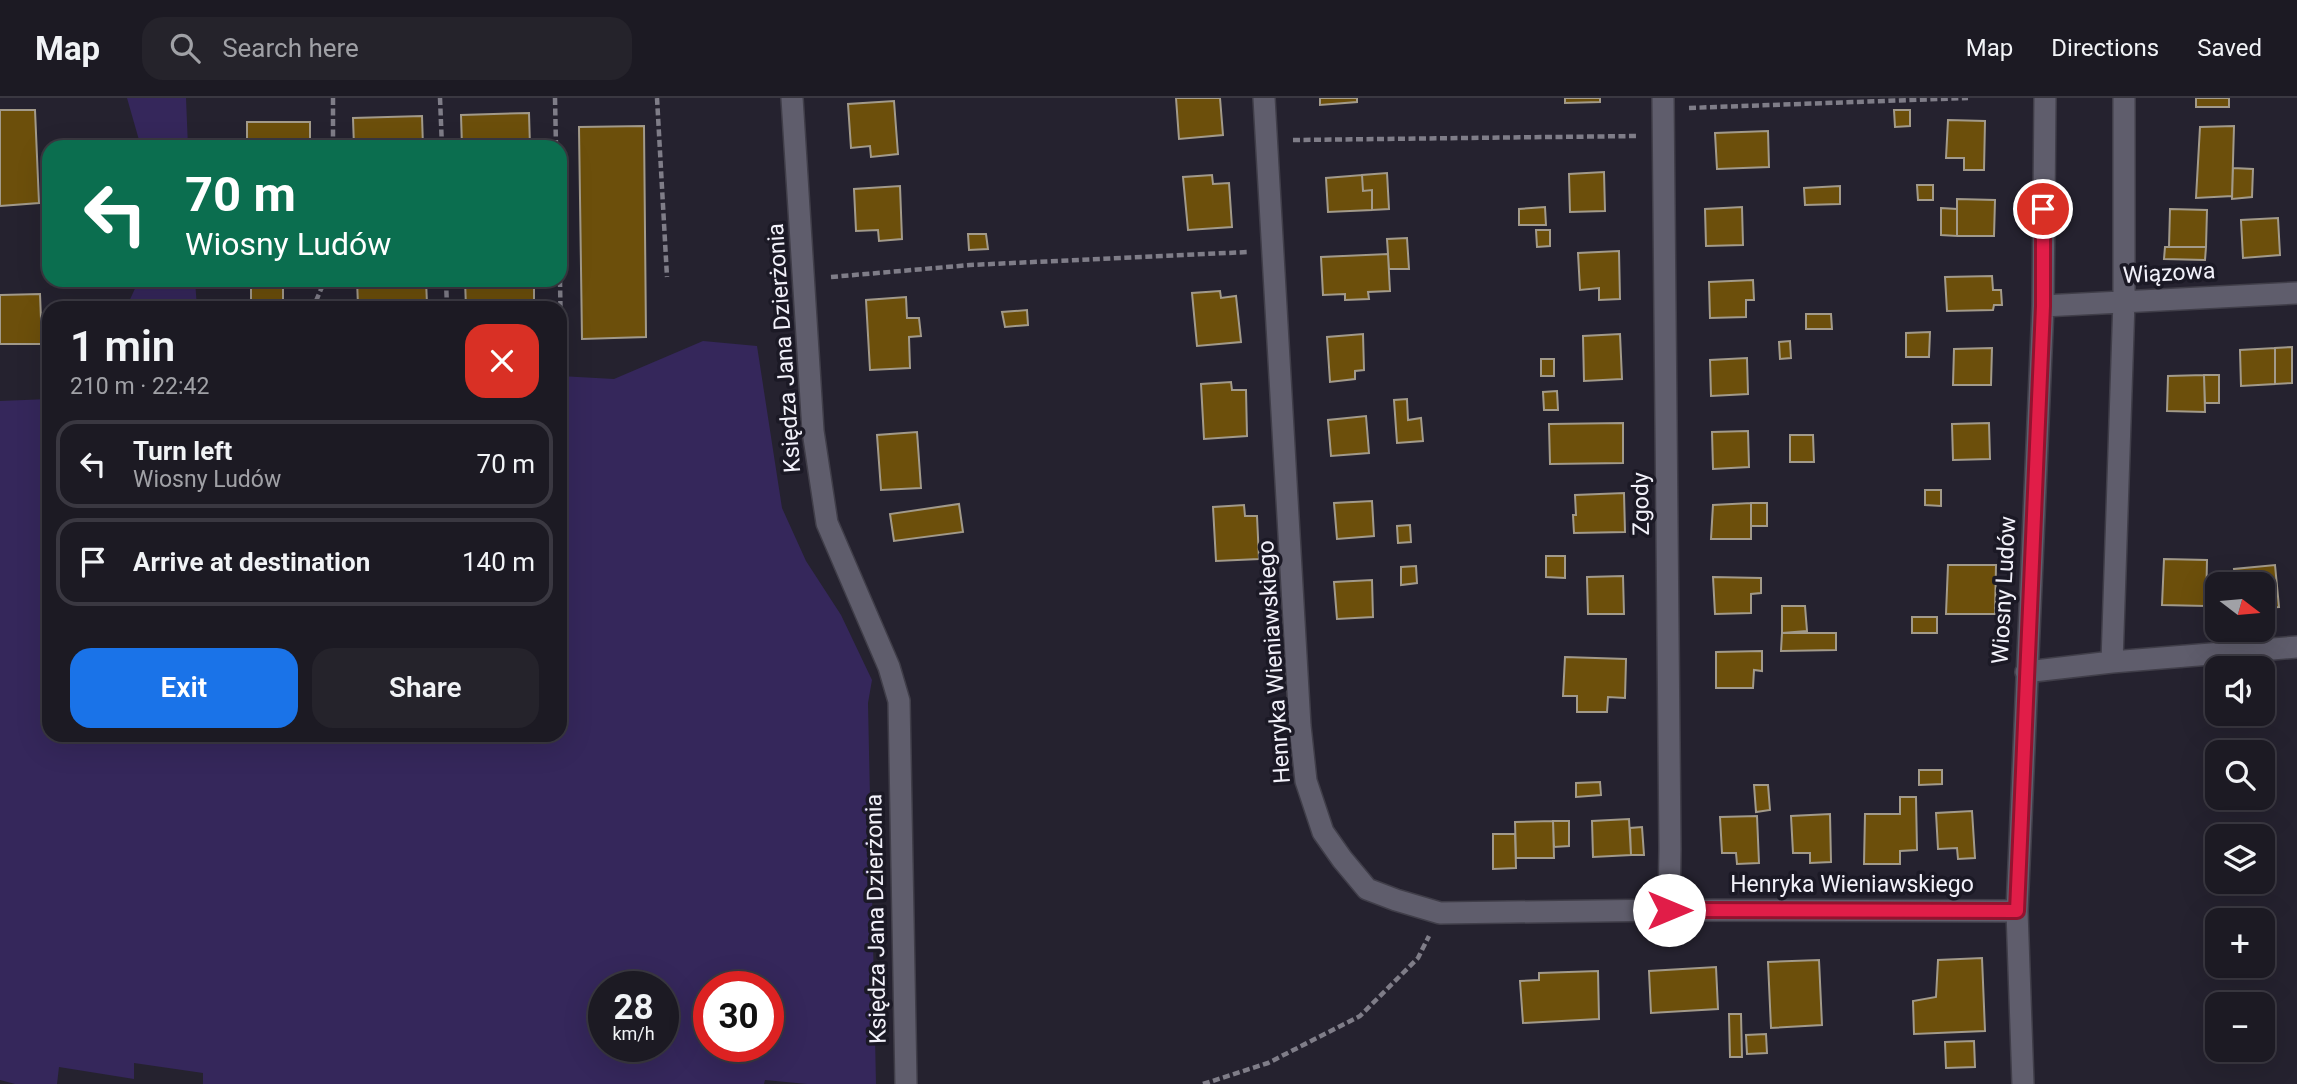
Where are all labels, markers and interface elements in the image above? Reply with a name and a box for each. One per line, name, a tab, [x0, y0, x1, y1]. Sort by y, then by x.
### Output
search box	[142, 17, 632, 80]
text: Map	[35, 29, 100, 68]
icon: search	[166, 29, 204, 67]
text: Search here	[222, 33, 359, 63]
text: Map	[1966, 34, 2013, 62]
text: Directions	[2051, 34, 2159, 62]
text: Saved	[2197, 34, 2262, 62]
text: 70 m	[185, 166, 296, 223]
icon: left	[70, 168, 161, 259]
pin	[2013, 179, 2073, 239]
icon: arrive	[2024, 190, 2062, 228]
street label: Księdza Jana Dzierżonia	[762, 222, 806, 474]
text: Wiosny Ludów	[185, 225, 391, 263]
street label: Wiązowa	[2122, 257, 2216, 289]
text: 1 min	[70, 322, 175, 371]
button: close	[465, 324, 539, 398]
text: 210 m · 22:42	[70, 373, 209, 400]
text: Turn left	[133, 436, 232, 466]
icon: left	[74, 445, 112, 483]
text: 70 m	[477, 449, 535, 479]
text: Wiosny Ludów	[133, 466, 281, 493]
street label: Zgody	[1627, 472, 1655, 536]
street label: Wiosny Ludów	[1987, 515, 2021, 665]
street label: Henryka Wieniawskiego	[1252, 540, 1296, 784]
icon: arrive	[74, 543, 112, 581]
text: Arrive at destination	[133, 547, 370, 577]
text: 140 m	[462, 547, 535, 577]
north arrow	[2205, 572, 2275, 642]
map controls	[2205, 572, 2275, 1062]
button: Exit	[70, 648, 298, 728]
button: Share	[312, 648, 539, 728]
button: sound	[2205, 656, 2275, 726]
button: search	[2205, 740, 2275, 810]
street label: Księdza Jana Dzierżonia	[860, 794, 892, 1044]
button: layers	[2205, 824, 2275, 894]
street label: Henryka Wieniawskiego	[1730, 871, 1974, 898]
position arrow	[1632, 873, 1706, 947]
button: +	[2205, 908, 2275, 978]
speed limit sign: 30	[693, 971, 784, 1062]
text: 28	[613, 987, 654, 1028]
button: −	[2205, 992, 2275, 1062]
text: km/h	[612, 1023, 655, 1044]

